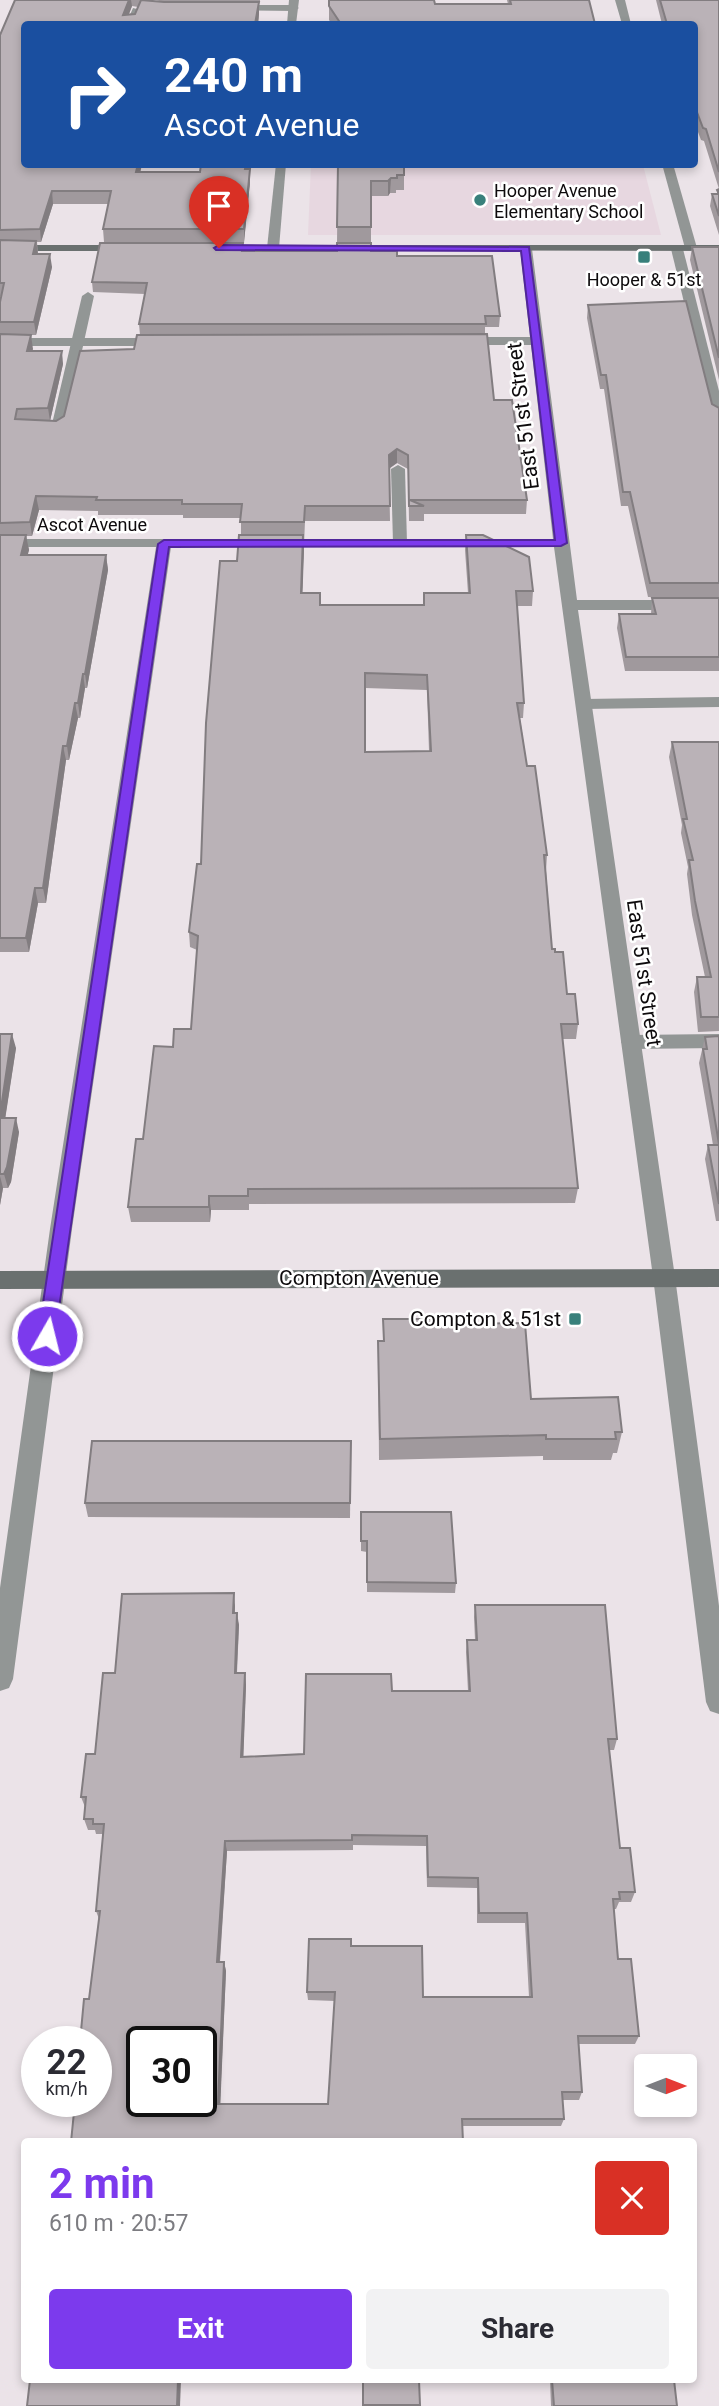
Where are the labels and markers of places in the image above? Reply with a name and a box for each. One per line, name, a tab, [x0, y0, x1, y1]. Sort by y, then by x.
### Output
pin	[189, 176, 249, 248]
place label: Hooper Avenue Elementary School	[494, 180, 643, 222]
marker: Hooper Avenue Elementary School	[472, 192, 488, 208]
marker: Hooper & 51st	[636, 249, 652, 265]
place label: Hooper & 51st	[587, 269, 701, 290]
place label: Compton & 51st	[410, 1307, 561, 1331]
marker: Compton & 51st	[567, 1311, 583, 1327]

